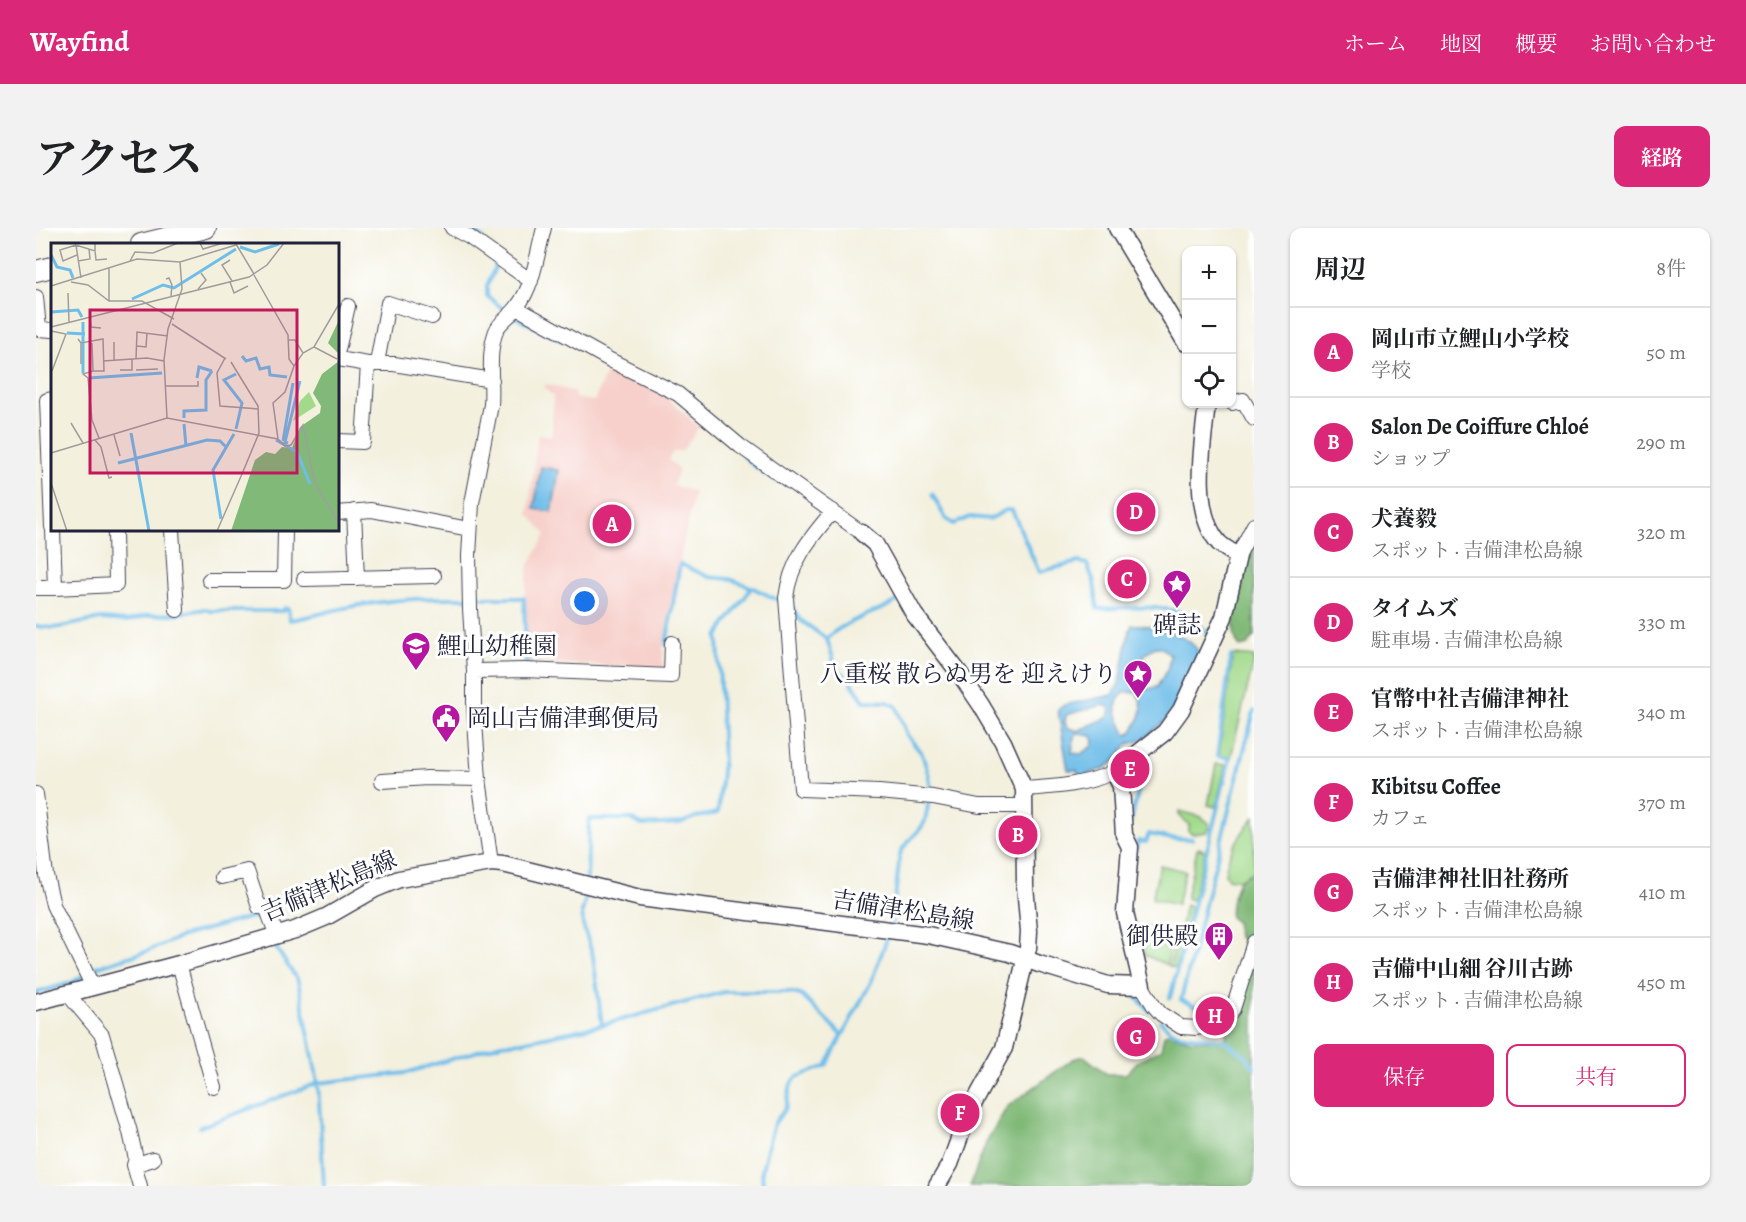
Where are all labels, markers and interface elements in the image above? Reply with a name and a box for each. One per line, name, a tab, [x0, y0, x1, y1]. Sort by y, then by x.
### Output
text: Wayfind	[30, 23, 129, 61]
text: ホーム	[1344, 30, 1407, 58]
text: 地図	[1440, 30, 1482, 58]
text: 概要	[1515, 30, 1557, 58]
text: お問い合わせ	[1590, 30, 1716, 58]
button: 経路	[1614, 126, 1710, 187]
text: アクセス	[36, 130, 203, 187]
inset map	[51, 243, 339, 531]
map controls	[1182, 246, 1236, 408]
button: +	[1182, 246, 1236, 300]
text: 周辺	[1314, 252, 1366, 287]
text: 8件	[1656, 255, 1686, 282]
button: −	[1182, 300, 1236, 354]
text: 岡山市立鯉山小学校	[1371, 324, 1569, 354]
text: A	[1327, 339, 1340, 366]
text: 50 m	[1646, 339, 1686, 366]
button: locate	[1182, 354, 1236, 408]
text: 学校	[1371, 357, 1411, 384]
text: Salon De Coiffure Chloé	[1371, 412, 1589, 442]
text: B	[1327, 429, 1340, 456]
text: 290 m	[1636, 429, 1686, 456]
text: ショップ	[1371, 445, 1451, 472]
pin: D	[1116, 490, 1156, 534]
pin: A	[592, 502, 632, 546]
text: 犬養毅	[1371, 504, 1437, 534]
text: C	[1327, 519, 1340, 546]
text: 320 m	[1637, 519, 1686, 546]
text: スポット · 吉備津松島線	[1371, 537, 1583, 564]
pin: C	[1108, 556, 1146, 602]
place icon: 碑誌	[1161, 568, 1193, 610]
your location	[570, 587, 599, 616]
text: タイムズ	[1371, 594, 1459, 624]
place label: 碑誌	[1153, 609, 1201, 641]
text: D	[1327, 609, 1340, 636]
text: 330 m	[1638, 609, 1686, 636]
text: 駐車場 · 吉備津松島線	[1371, 627, 1563, 654]
school or university icon: 鯉山幼稚園	[400, 630, 432, 672]
place label: 鯉山幼稚園	[437, 630, 557, 662]
place label: 八重桜 散らぬ男を 迎えけり	[819, 658, 1117, 690]
place icon: 八重桜 散らぬ男を 迎えけり	[1122, 658, 1154, 700]
text: 官幣中社吉備津神社	[1371, 684, 1569, 714]
text: E	[1328, 699, 1339, 726]
text: 340 m	[1637, 699, 1686, 726]
public building icon: 岡山吉備津郵便局	[430, 702, 462, 744]
place label: 岡山吉備津郵便局	[467, 702, 659, 734]
text: スポット · 吉備津松島線	[1371, 717, 1583, 744]
pin: E	[1110, 746, 1150, 792]
text: Kibitsu Coffee	[1371, 772, 1501, 802]
text: F	[1328, 789, 1339, 816]
text: 370 m	[1638, 789, 1686, 816]
text: カフェ	[1371, 805, 1430, 832]
pin: B	[998, 812, 1038, 858]
street label: 吉備津松島線	[256, 843, 402, 929]
text: 吉備津神社旧社務所	[1371, 864, 1569, 894]
text: G	[1327, 879, 1340, 906]
text: 410 m	[1639, 879, 1686, 906]
street label: 吉備津松島線	[829, 883, 977, 937]
text: スポット · 吉備津松島線	[1371, 897, 1583, 924]
place label: 御供殿	[1126, 920, 1198, 952]
building icon: 御供殿	[1203, 920, 1235, 962]
text: 吉備中山細 谷川古跡	[1371, 954, 1573, 984]
text: H	[1326, 969, 1341, 996]
text: 450 m	[1637, 969, 1686, 996]
text: スポット · 吉備津松島線	[1371, 987, 1583, 1014]
pin: H	[1196, 994, 1234, 1038]
pin: G	[1116, 1014, 1156, 1060]
button: 保存	[1314, 1044, 1494, 1107]
button: 共有	[1506, 1044, 1686, 1107]
pin: F	[940, 1090, 980, 1136]

